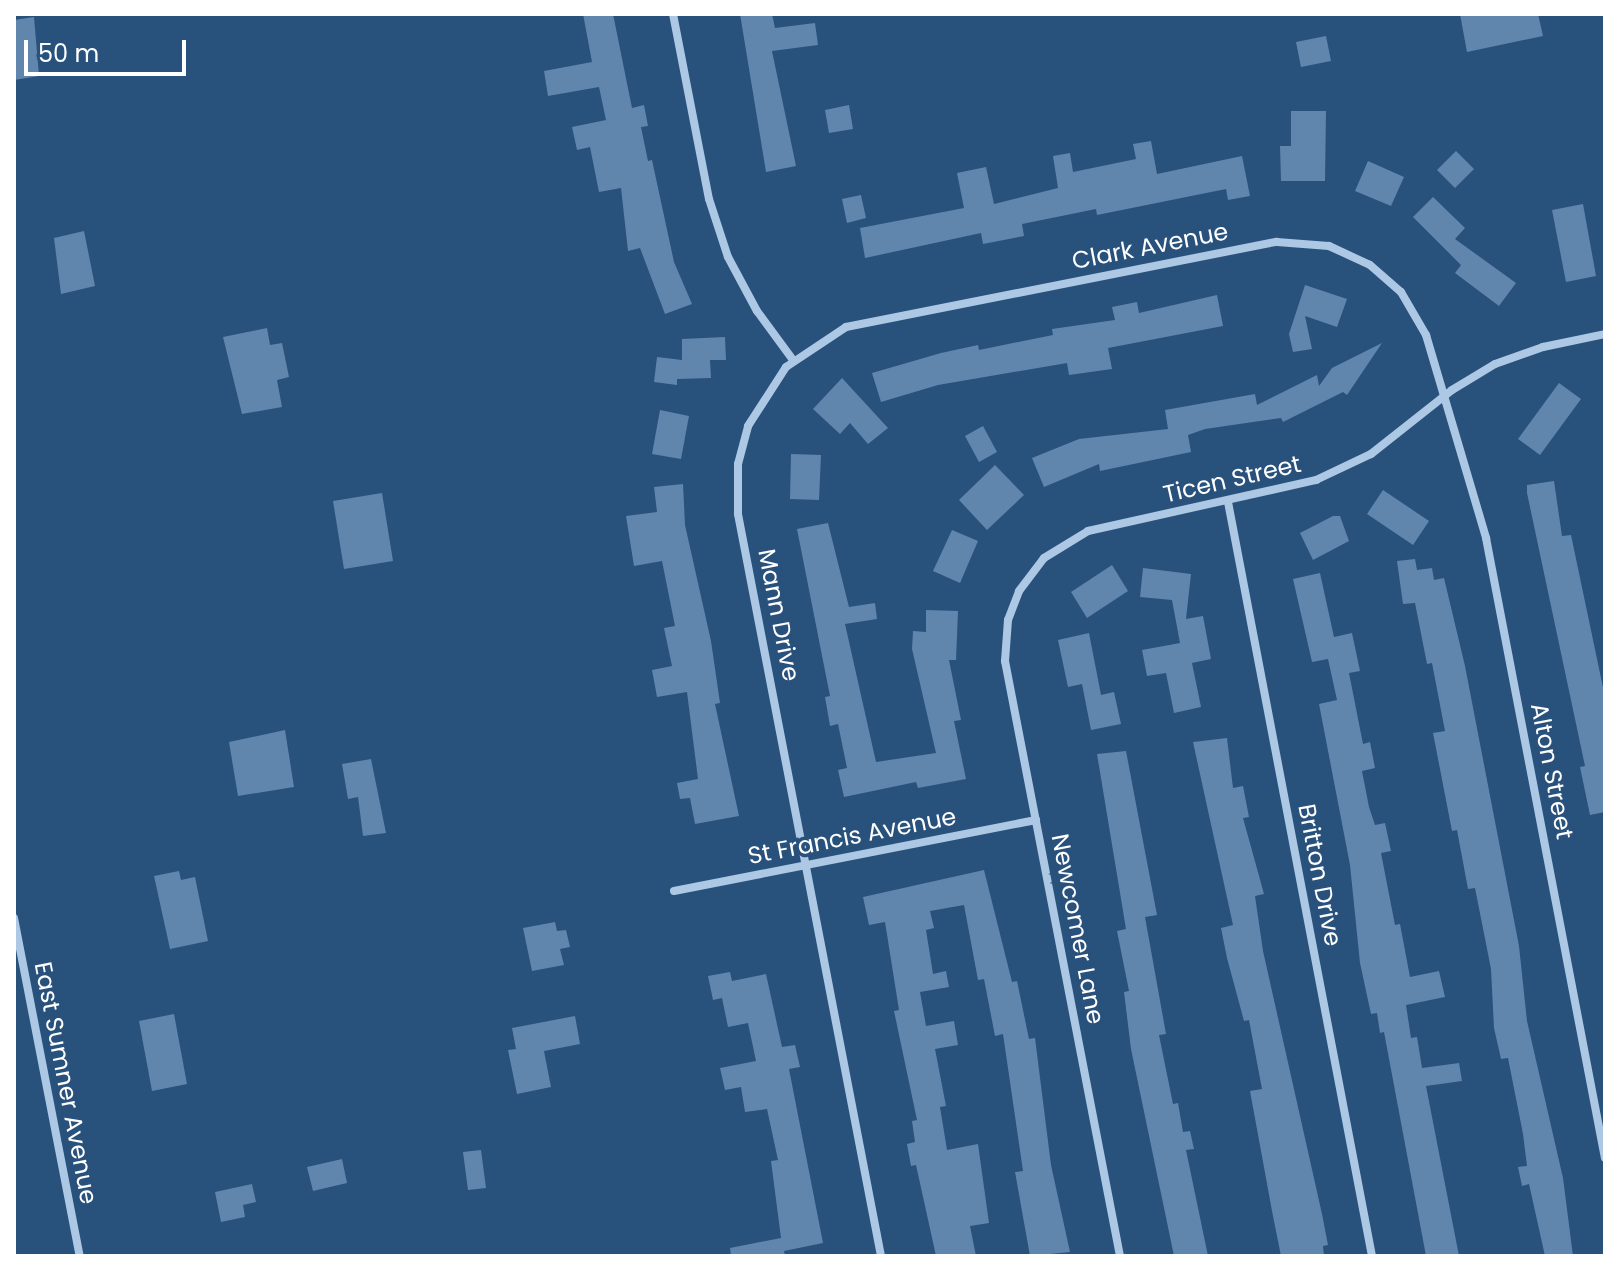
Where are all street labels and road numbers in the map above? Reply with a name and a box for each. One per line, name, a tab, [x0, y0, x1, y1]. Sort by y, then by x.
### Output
street label: Clark Avenue	[1069, 217, 1231, 275]
street label: Ticen Street	[1160, 449, 1304, 509]
street label: Mann Drive	[752, 546, 806, 684]
street label: Alton Street	[1525, 700, 1579, 842]
street label: Britton Drive	[1292, 801, 1348, 949]
street label: St Francis Avenue	[745, 802, 959, 870]
street label: Newcomer Lane	[1045, 831, 1111, 1027]
street label: East Sumner Avenue	[28, 959, 104, 1207]

